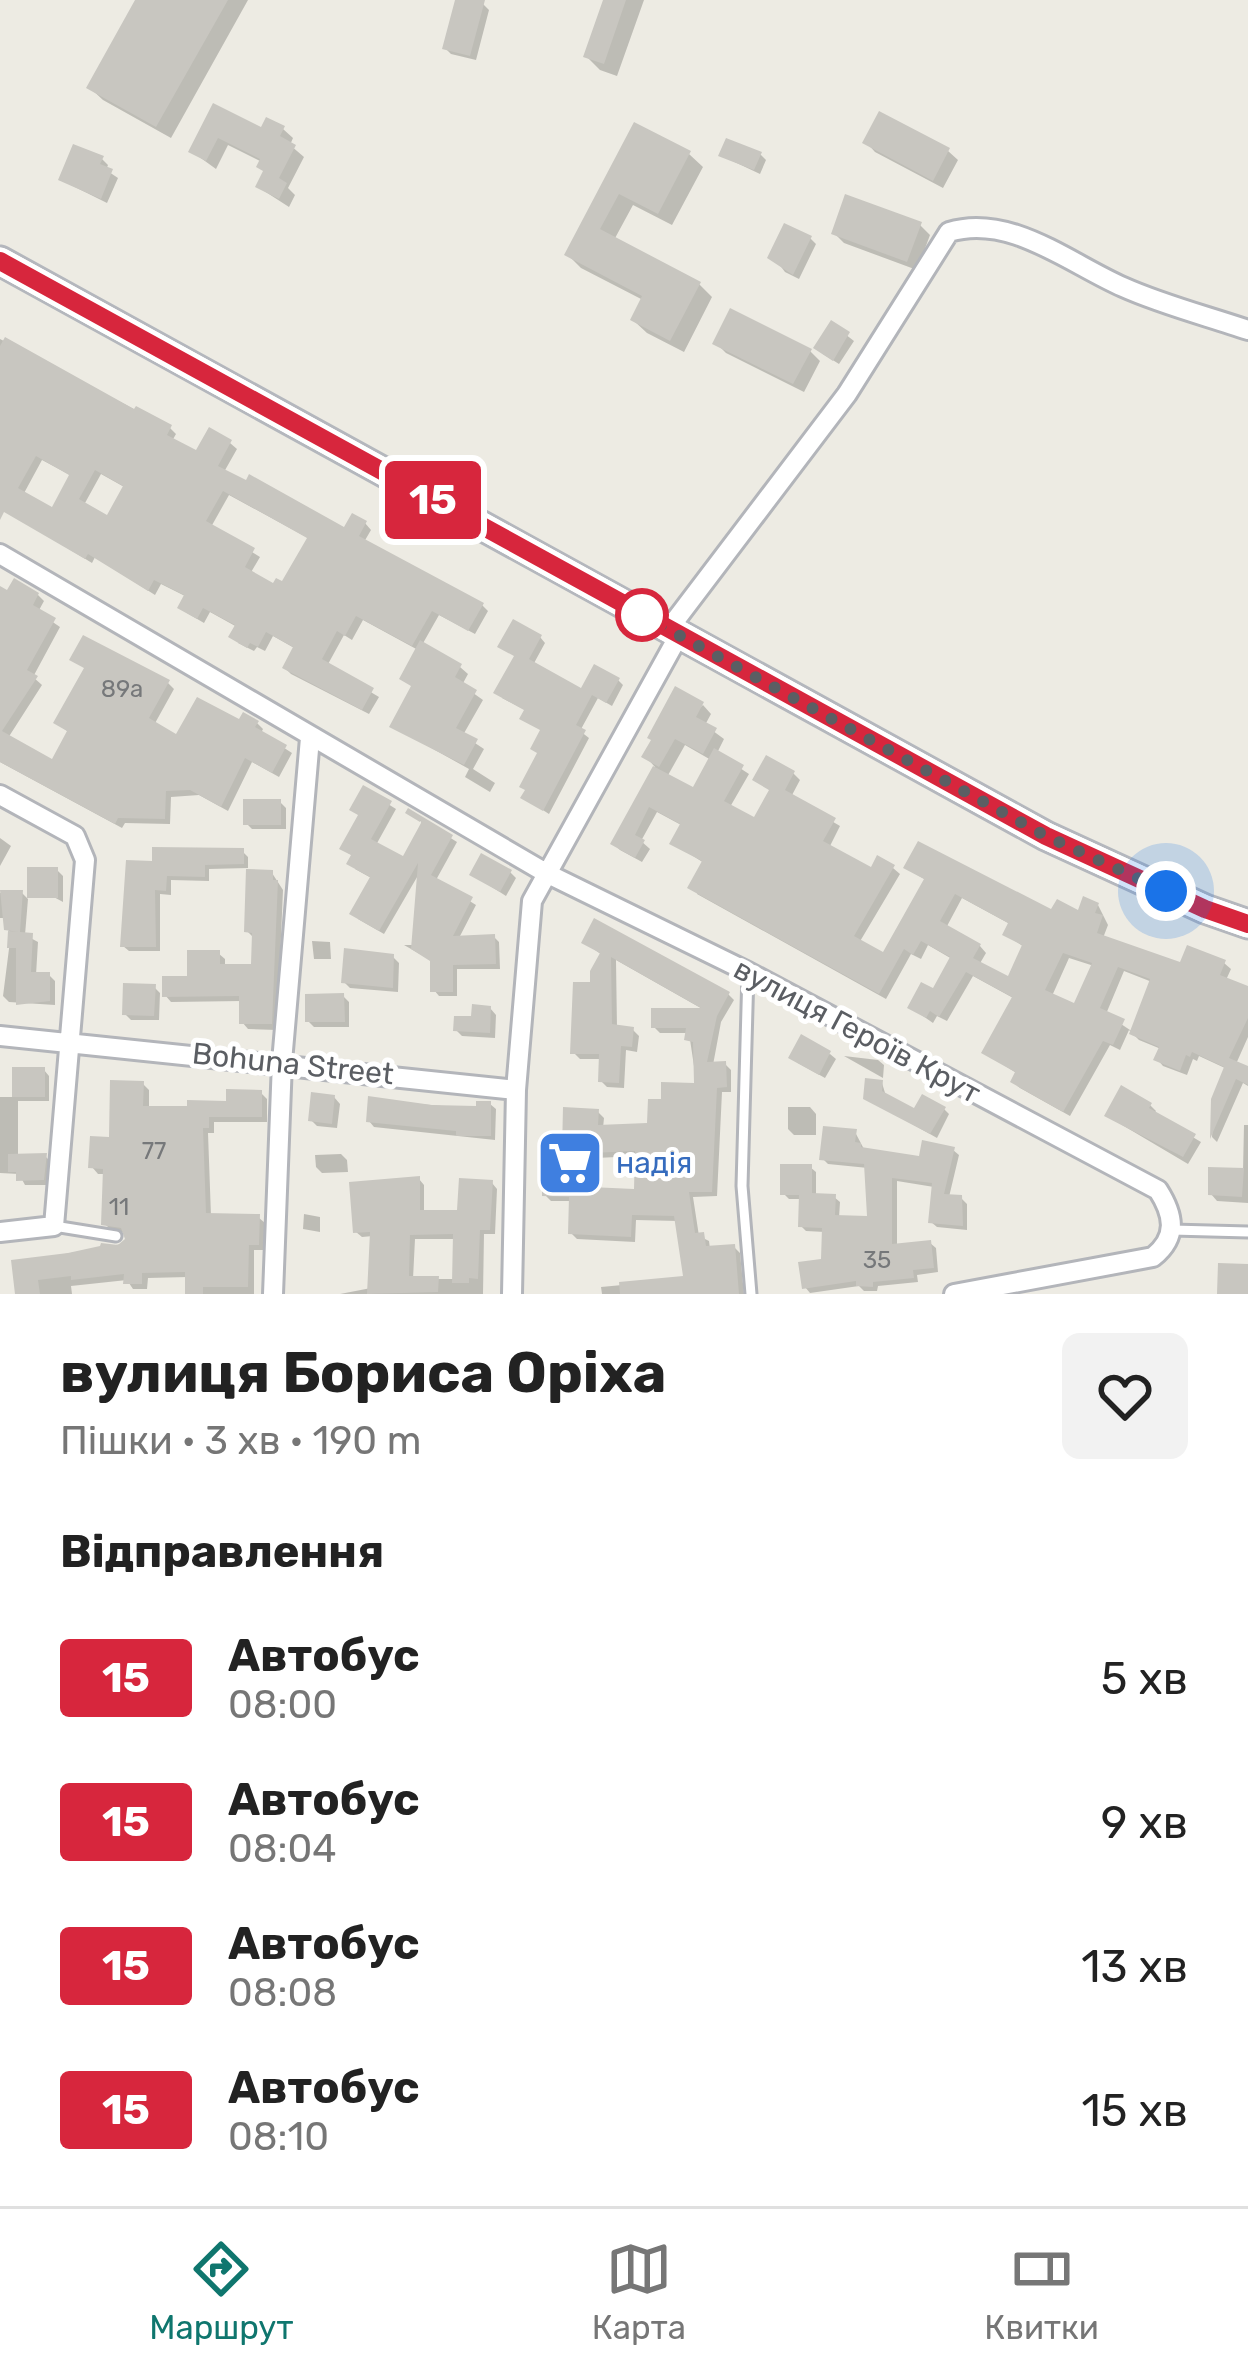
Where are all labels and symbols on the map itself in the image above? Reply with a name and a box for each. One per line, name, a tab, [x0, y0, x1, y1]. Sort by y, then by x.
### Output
line badge: 15	[379, 461, 487, 539]
unlabelled marker	[617, 590, 667, 640]
house number: 89а	[101, 675, 143, 703]
your location	[1136, 861, 1196, 921]
street label: вулиця Героїв Крут	[728, 951, 986, 1111]
street label: Bohuna Street	[190, 1036, 396, 1093]
supermarket icon: надія	[535, 1128, 605, 1198]
house number: 77	[142, 1137, 166, 1165]
place label: надія	[616, 1145, 692, 1181]
house number: 11	[109, 1193, 129, 1221]
house number: 35	[863, 1246, 891, 1274]

